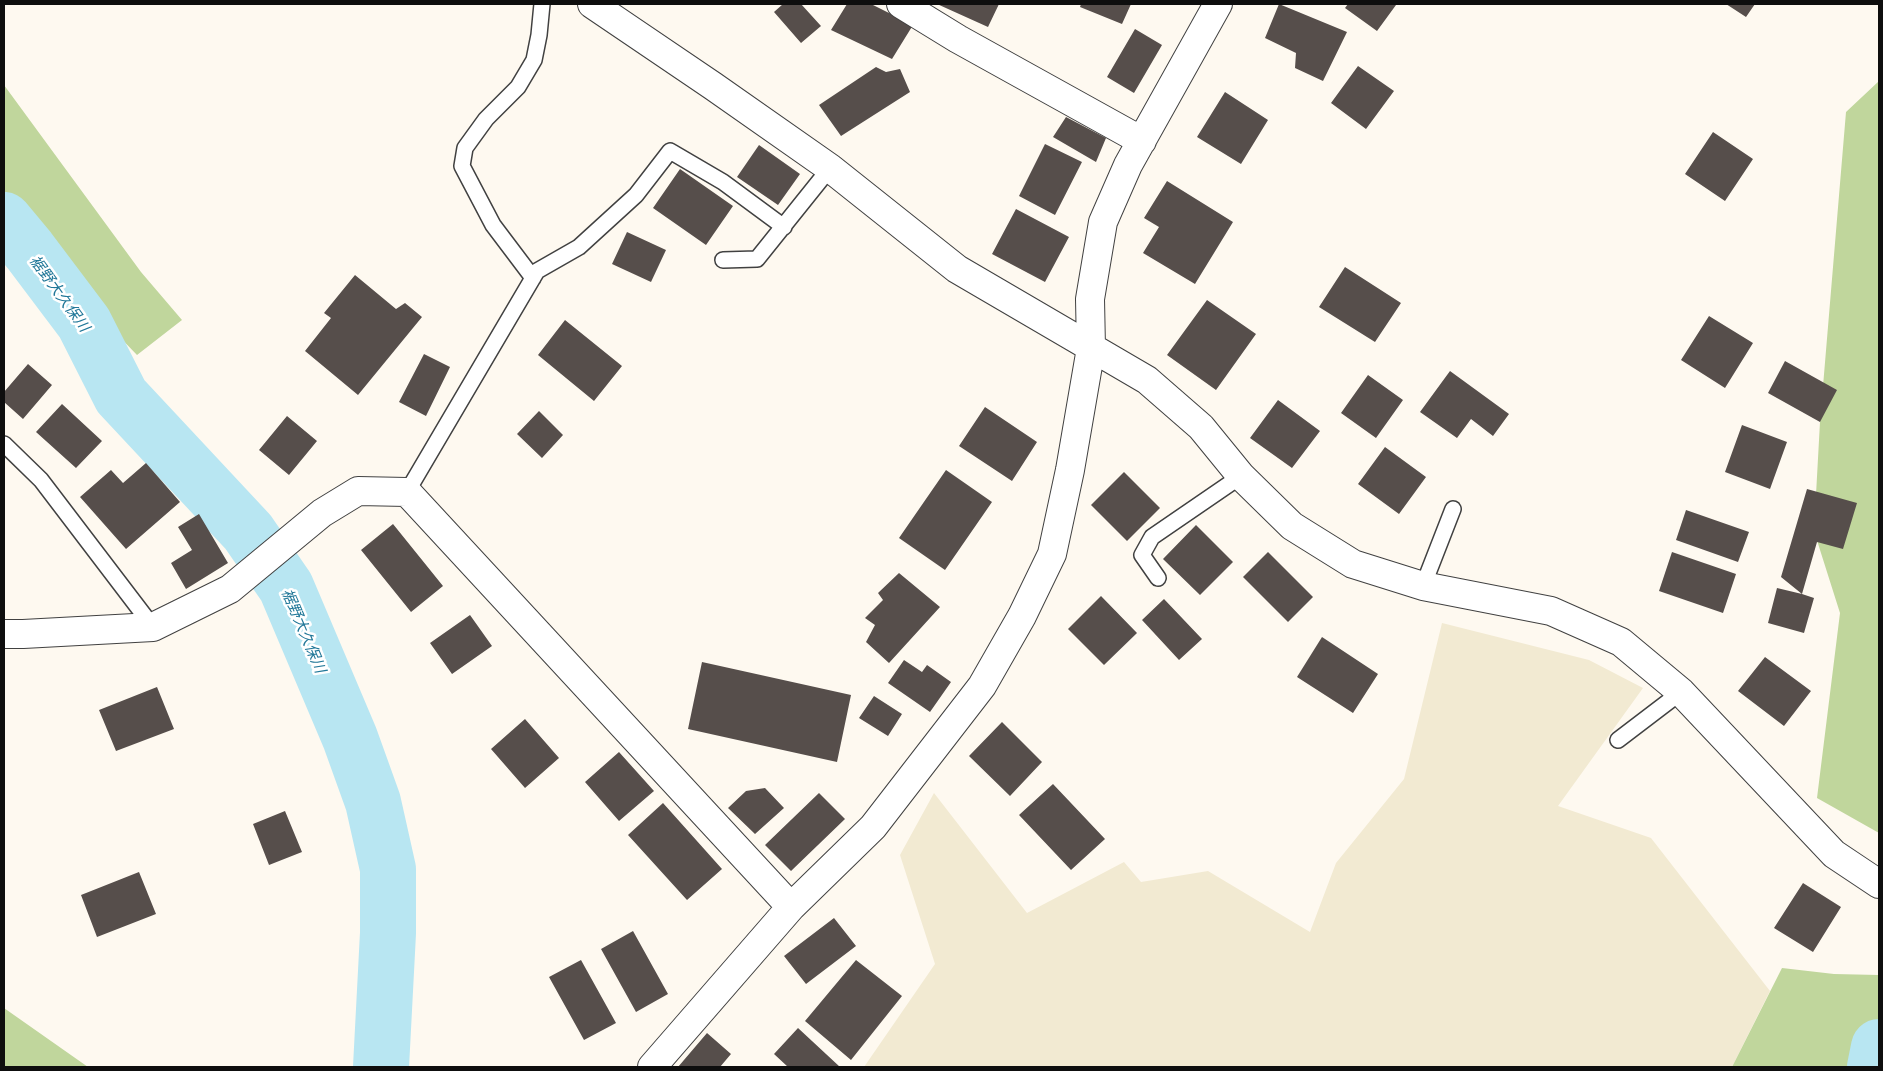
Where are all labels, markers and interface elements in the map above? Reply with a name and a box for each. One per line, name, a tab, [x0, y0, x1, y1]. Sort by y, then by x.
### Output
water label: 裾野大久保川	[25, 252, 93, 336]
water label: 裾野大久保川	[277, 586, 329, 676]

